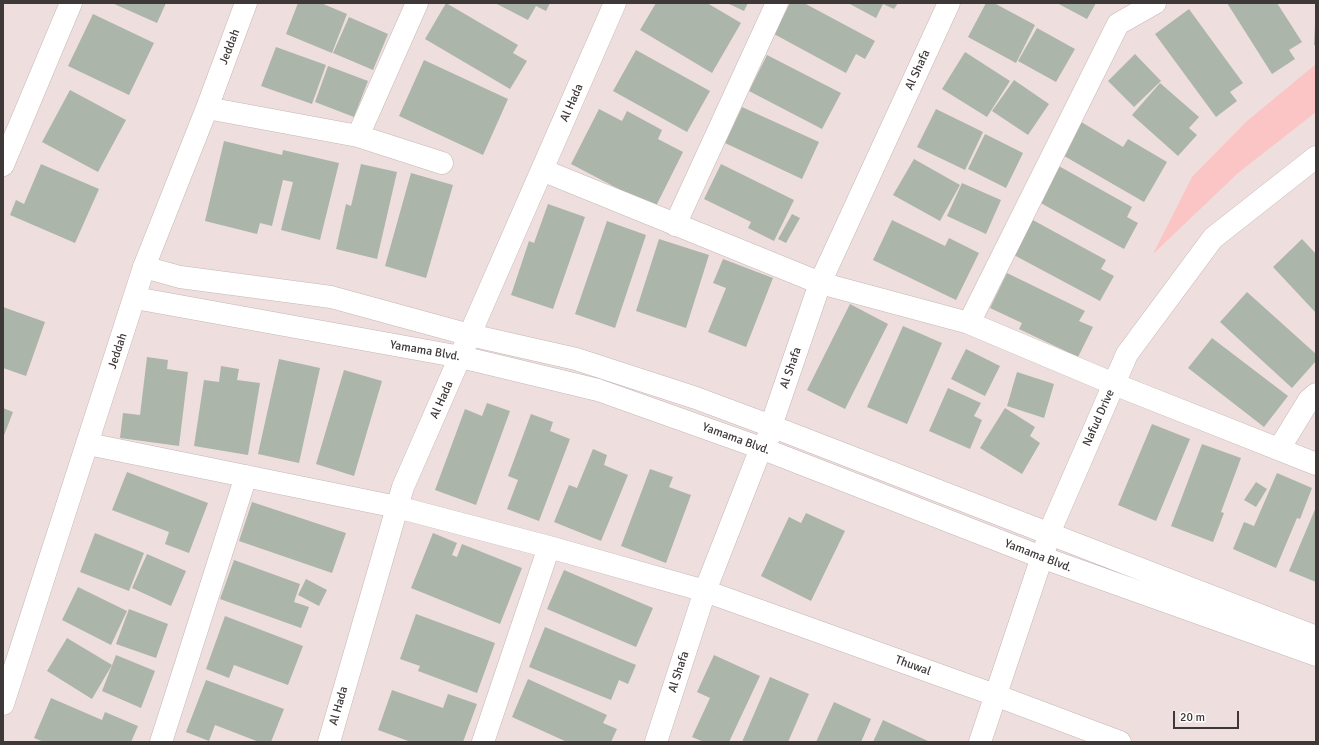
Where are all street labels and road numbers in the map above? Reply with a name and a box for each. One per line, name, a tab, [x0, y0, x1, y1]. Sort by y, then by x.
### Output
street label: Jeddah	[217, 27, 243, 67]
street label: Al Shafa	[902, 48, 934, 92]
street label: Al Hada	[557, 82, 587, 124]
street label: Jeddah	[105, 331, 131, 371]
street label: Yamama Blvd.	[389, 338, 461, 364]
street label: Al Shafa	[777, 345, 805, 391]
street label: Al Hada	[427, 379, 457, 421]
street label: Nafud Drive	[1080, 387, 1118, 449]
street label: Yamama Blvd.	[700, 420, 772, 458]
street label: Yamama Blvd.	[1002, 537, 1074, 575]
street label: Al Shafa	[666, 649, 692, 695]
street label: Thuwal	[893, 653, 933, 679]
street label: Al Hada	[327, 685, 351, 727]

